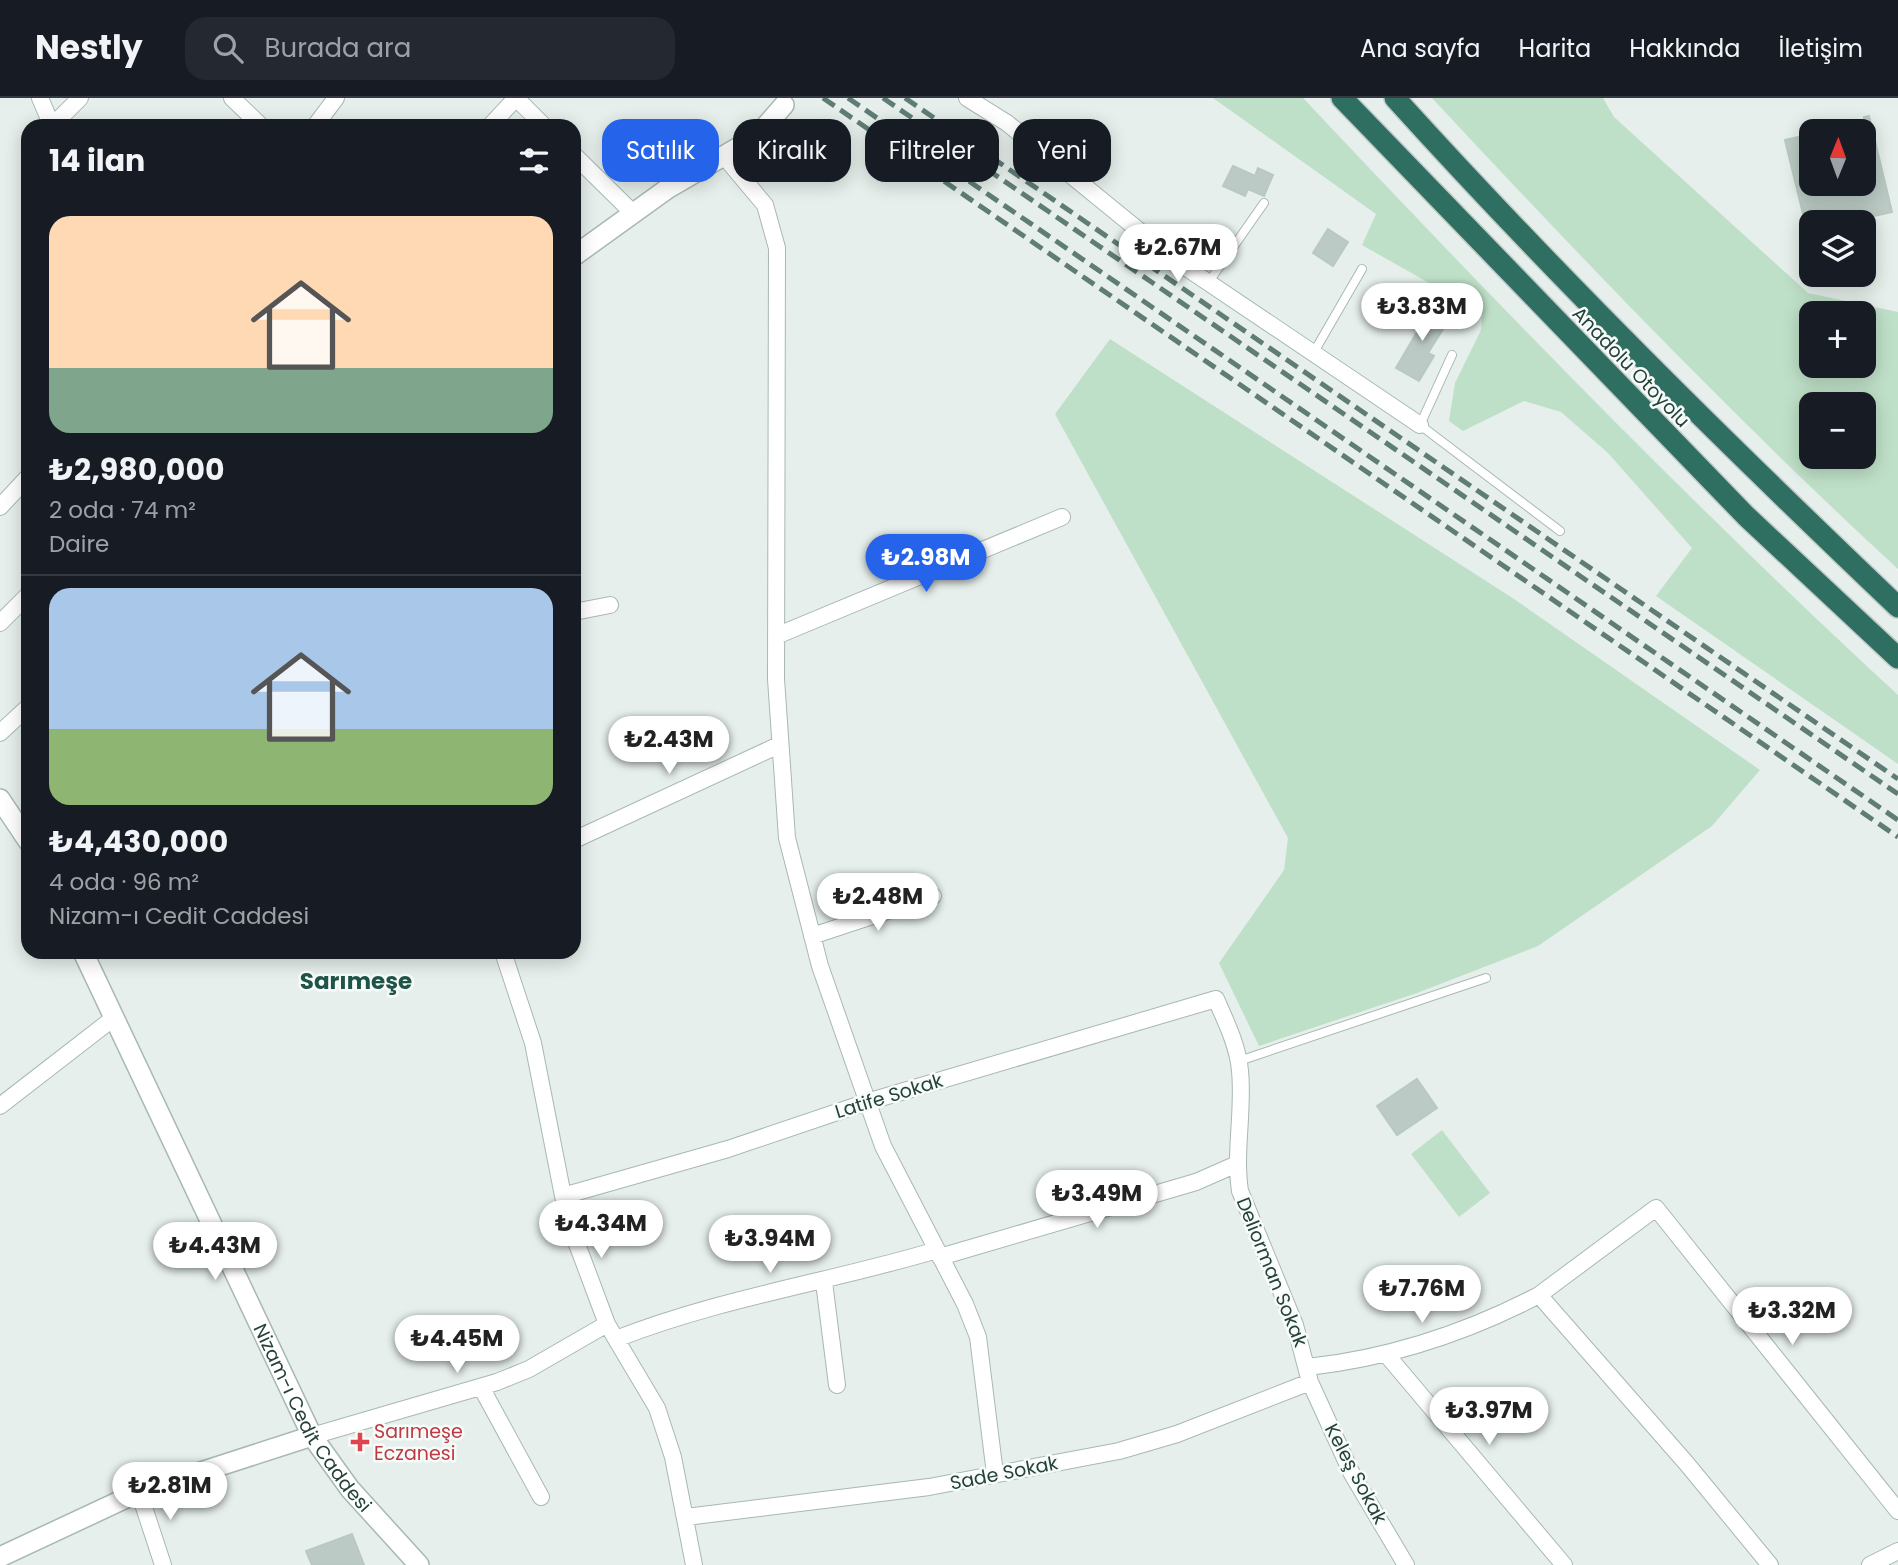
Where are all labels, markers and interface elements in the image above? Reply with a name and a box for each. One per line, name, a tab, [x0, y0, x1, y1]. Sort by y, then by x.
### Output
search box	[185, 17, 675, 80]
text: Nestly	[35, 24, 143, 71]
icon: search	[209, 29, 247, 67]
text: Burada ara	[265, 30, 411, 66]
text: Ana sayfa	[1360, 32, 1481, 65]
text: Harita	[1519, 32, 1591, 65]
text: Hakkında	[1629, 32, 1741, 65]
text: İletişim	[1779, 32, 1863, 65]
chip: Satılık	[602, 119, 719, 182]
chip: Kiralık	[733, 119, 851, 182]
chip: Filtreler	[865, 119, 999, 182]
chip: Yeni	[1013, 119, 1111, 182]
north arrow	[1799, 119, 1876, 196]
map controls	[1799, 119, 1876, 469]
text: 14 ilan	[49, 139, 145, 182]
icon: filters	[515, 142, 553, 180]
button: layers	[1799, 210, 1876, 287]
pin: ₺2.67M	[1121, 225, 1235, 284]
text: ₺2.67M	[1135, 231, 1221, 263]
icon: home	[238, 262, 364, 388]
pin: ₺3.83M	[1365, 284, 1479, 343]
text: ₺3.83M	[1377, 290, 1467, 322]
street label: Anadolu Otoyolu	[1566, 301, 1696, 433]
button: +	[1799, 301, 1876, 378]
button: −	[1799, 392, 1876, 469]
text: ₺2,980,000	[49, 448, 225, 491]
text: 2 oda · 74 m²	[49, 494, 196, 526]
text: Daire	[49, 528, 109, 560]
pin: ₺2.98M	[869, 534, 983, 594]
text: ₺2.98M	[882, 541, 970, 573]
icon: home	[238, 634, 364, 760]
pin: ₺2.43M	[612, 716, 726, 776]
text: ₺2.43M	[624, 723, 714, 755]
text: ₺4,430,000	[49, 820, 228, 863]
text: 4 oda · 96 m²	[49, 866, 199, 898]
pin: ₺2.48M	[821, 874, 935, 933]
text: ₺2.48M	[833, 880, 923, 912]
text: Nizam-ı Cedit Caddesi	[49, 900, 309, 932]
district label: Sarımeşe	[300, 965, 412, 997]
street label: Latife Sokak	[832, 1067, 946, 1125]
pin: ₺3.49M	[1040, 1170, 1154, 1230]
text: ₺3.49M	[1052, 1177, 1142, 1209]
street label: Deliorman Sokak	[1230, 1193, 1314, 1351]
pin: ₺4.34M	[544, 1200, 658, 1260]
text: ₺4.34M	[555, 1207, 647, 1239]
pin: ₺3.94M	[713, 1216, 827, 1275]
pin: ₺4.43M	[158, 1222, 272, 1282]
text: ₺3.94M	[725, 1222, 815, 1254]
text: ₺4.43M	[169, 1229, 261, 1261]
pin: ₺7.76M	[1365, 1266, 1479, 1325]
text: ₺7.76M	[1379, 1272, 1465, 1304]
pin: ₺3.32M	[1735, 1288, 1849, 1347]
text: ₺3.32M	[1748, 1294, 1836, 1326]
pin: ₺4.45M	[400, 1316, 514, 1375]
street label: Nizam-ı Cedit Caddesi	[247, 1319, 378, 1518]
text: ₺4.45M	[411, 1322, 503, 1354]
pin: ₺3.97M	[1432, 1388, 1546, 1447]
text: ₺3.97M	[1445, 1394, 1533, 1426]
place label: Sarımeşe Eczanesi	[374, 1418, 463, 1467]
street label: Keleş Sokak	[1318, 1419, 1394, 1529]
marker: Sarımeşe Eczanesi	[352, 1434, 368, 1450]
street label: Sade Sokak	[948, 1449, 1060, 1497]
pin: ₺2.81M	[113, 1462, 227, 1522]
text: ₺2.81M	[128, 1469, 212, 1501]

